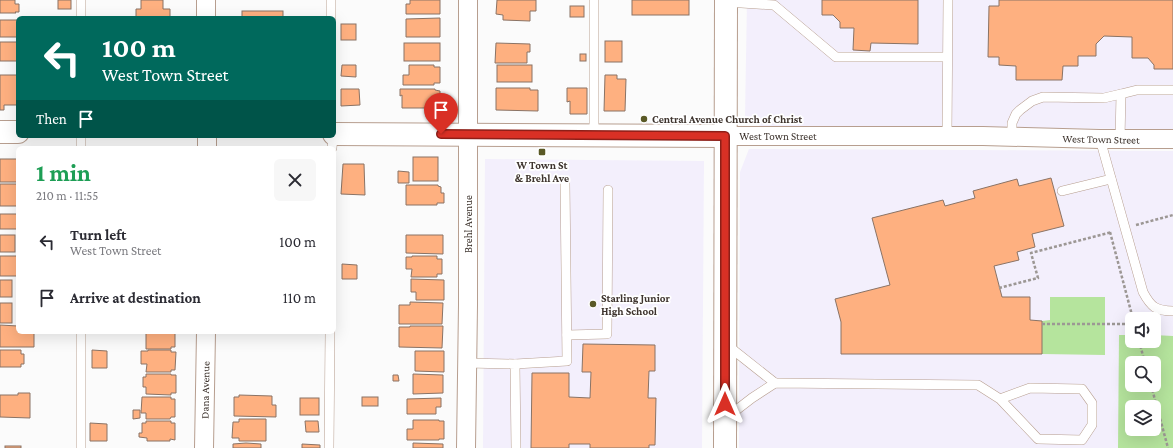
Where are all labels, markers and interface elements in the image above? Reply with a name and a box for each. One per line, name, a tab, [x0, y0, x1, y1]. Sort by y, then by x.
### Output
icon: left	[36, 32, 88, 84]
text: 100 m	[102, 32, 176, 63]
text: West Town Street	[102, 65, 229, 85]
pin	[424, 93, 458, 134]
icon: arrive	[430, 99, 452, 121]
icon: arrive	[75, 108, 97, 130]
text: Then	[36, 111, 67, 127]
place label: Central Avenue Church of Christ	[652, 113, 802, 125]
marker: Central Avenue Church of Christ	[639, 114, 649, 124]
street label: West Town Street	[739, 130, 817, 142]
street label: West Town Street	[1062, 132, 1140, 146]
marker: W Town St & Brehl Ave	[537, 147, 547, 157]
text: 1 min	[36, 159, 91, 186]
button: close	[274, 159, 316, 201]
place label: W Town St & Brehl Ave	[515, 159, 569, 184]
text: 210 m · 11:55	[36, 188, 99, 203]
street label: Brehl Avenue	[462, 195, 474, 253]
text: Turn left	[70, 227, 126, 243]
icon: left	[36, 231, 58, 253]
text: 100 m	[279, 234, 316, 250]
text: West Town Street	[70, 243, 161, 258]
icon: arrive	[36, 287, 58, 309]
text: Arrive at destination	[70, 290, 201, 306]
text: 110 m	[283, 290, 316, 306]
place label: Starling Junior High School	[601, 292, 671, 317]
marker: Starling Junior High School	[588, 299, 598, 309]
map controls	[1125, 312, 1161, 436]
button: sound	[1125, 312, 1161, 348]
button: search	[1125, 356, 1161, 392]
street label: Dana Avenue	[198, 361, 212, 419]
position arrow	[704, 383, 746, 425]
button: layers	[1125, 400, 1161, 436]

